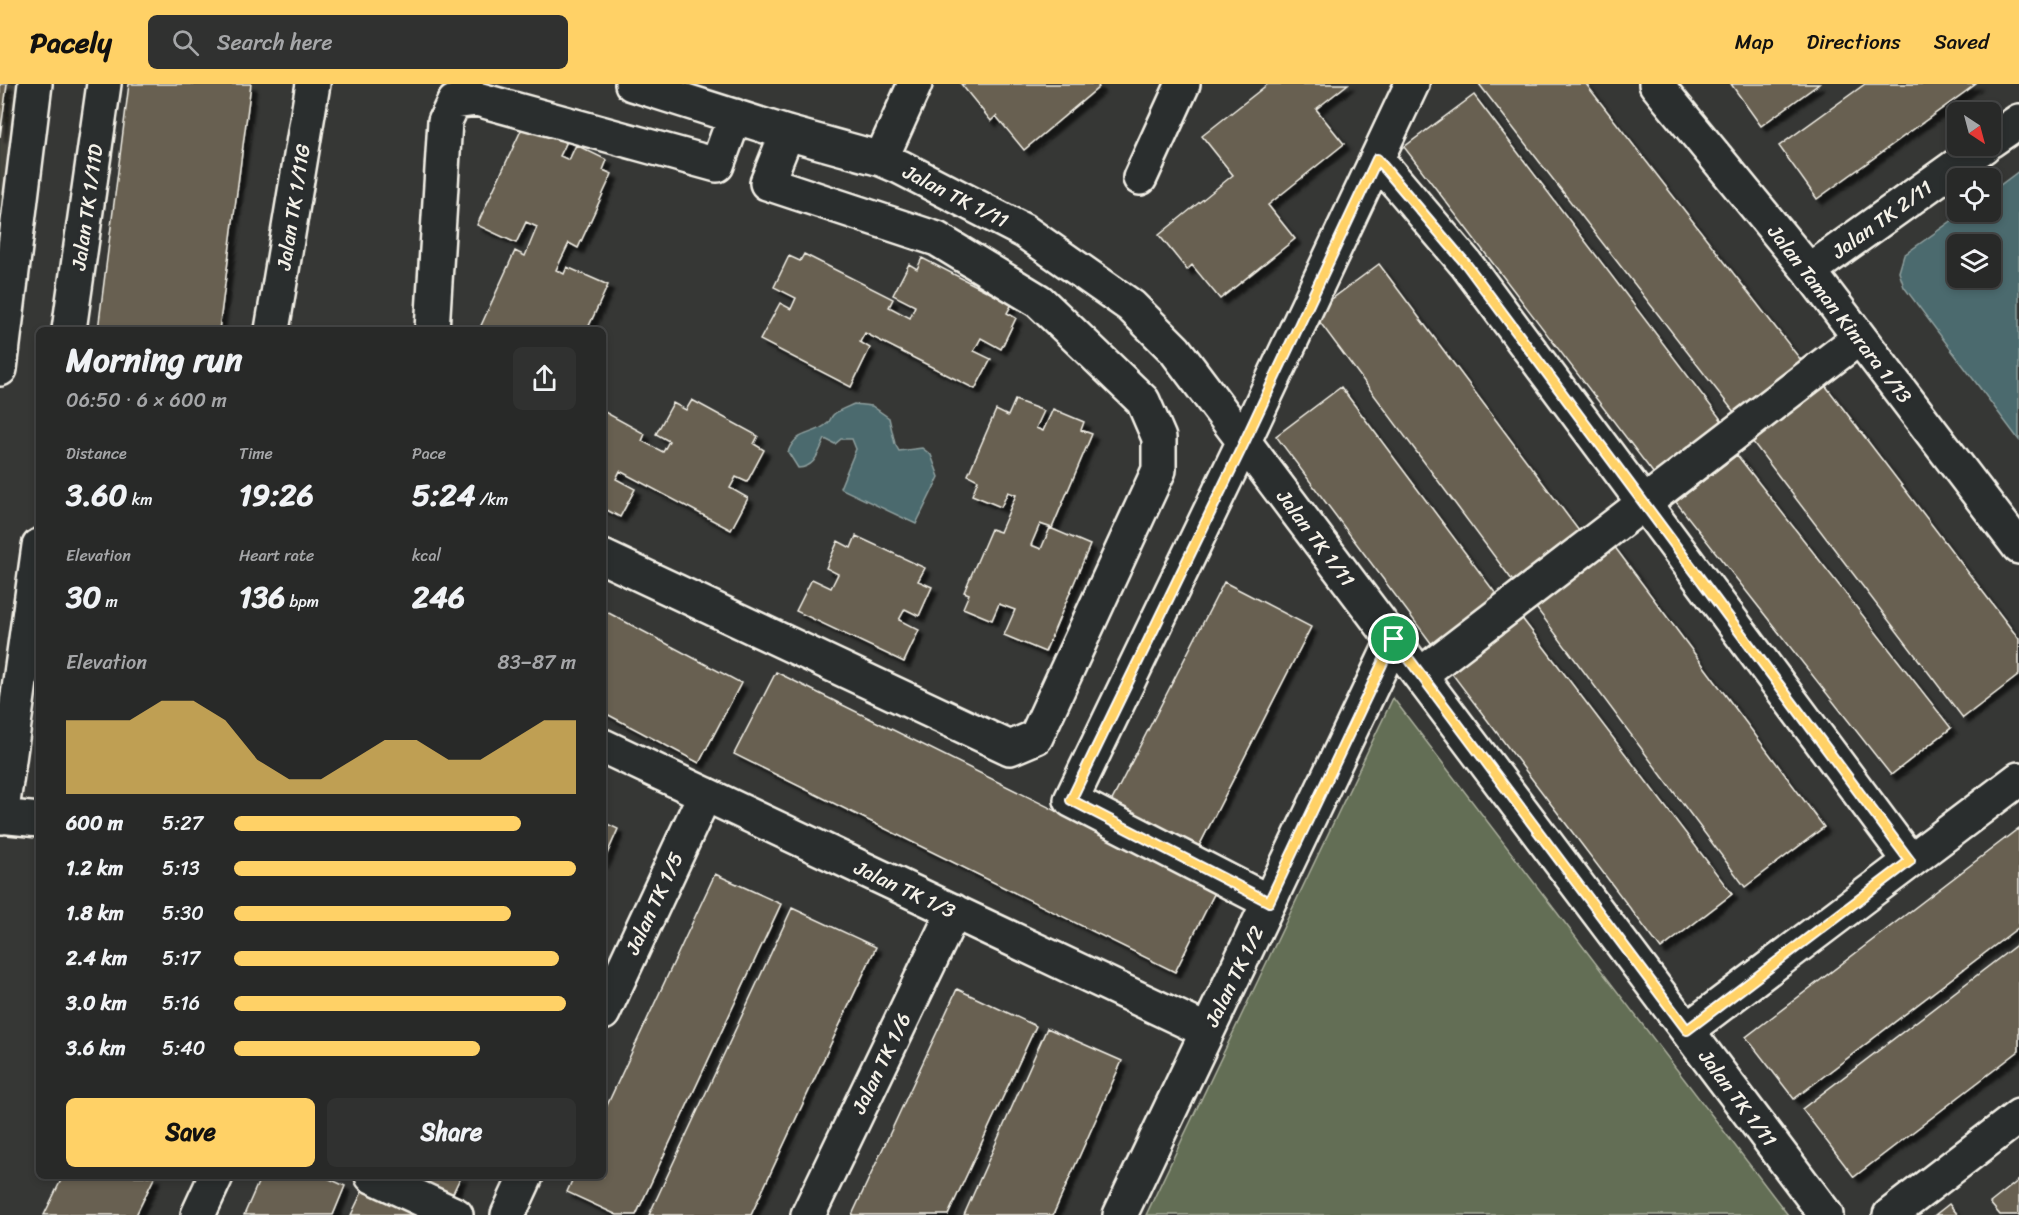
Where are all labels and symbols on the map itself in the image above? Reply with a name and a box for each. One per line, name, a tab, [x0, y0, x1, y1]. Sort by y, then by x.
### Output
north arrow	[1947, 102, 2001, 156]
street label: Jalan TK 1/11G	[266, 141, 321, 274]
street label: Jalan TK 1/11D	[61, 142, 114, 273]
street label: Jalan TK 1/11	[896, 154, 1015, 238]
street label: Jalan TK 2/11	[1824, 171, 1940, 269]
street label: Jalan Taman Kinrara 1/13	[1758, 216, 1921, 412]
street label: Jalan TK 1/11	[1267, 481, 1364, 595]
pin	[1368, 613, 1419, 664]
street label: Jalan TK 1/5	[615, 846, 694, 961]
street label: Jalan TK 1/3	[847, 850, 961, 928]
street label: Jalan TK 1/2	[1194, 919, 1274, 1034]
street label: Jalan TK 1/6	[841, 1007, 921, 1121]
street label: Jalan TK 1/11	[1689, 1041, 1786, 1155]

